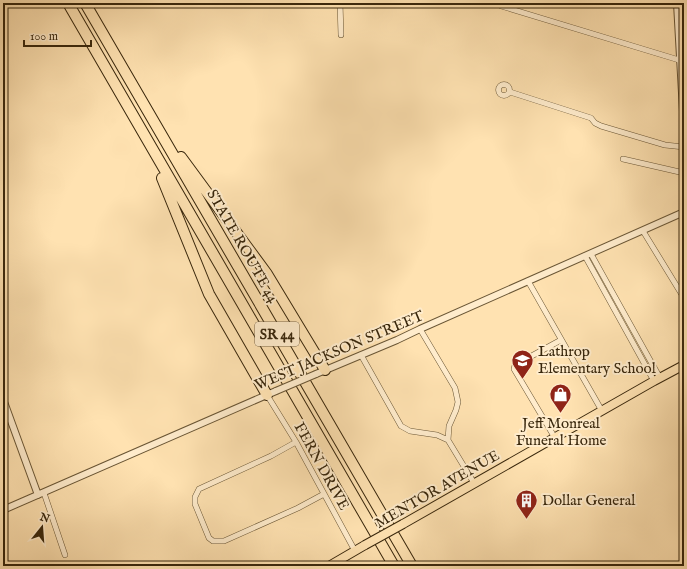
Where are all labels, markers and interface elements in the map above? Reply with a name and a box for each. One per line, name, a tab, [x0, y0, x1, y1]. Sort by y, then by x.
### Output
scale bar	[24, 22, 91, 48]
text: 100 m	[30, 29, 58, 44]
street label: STATE ROUTE 44	[202, 186, 283, 307]
street label: WEST JACKSON STREET	[252, 306, 427, 395]
road number: SR 44	[255, 322, 299, 346]
place label: Lathrop Elementary School	[538, 342, 657, 378]
school or university icon: Lathrop Elementary School	[510, 347, 536, 380]
shop icon: Jeff Monreal Funeral Home	[548, 381, 574, 414]
place label: Jeff Monreal Funeral Home	[516, 414, 606, 450]
street label: FERN DRIVE	[290, 419, 353, 513]
street label: MENTOR AVENUE	[371, 446, 503, 533]
building icon: Dollar General	[514, 487, 540, 520]
place label: Dollar General	[542, 491, 636, 510]
north arrow	[22, 507, 62, 547]
text: N	[37, 510, 52, 527]

